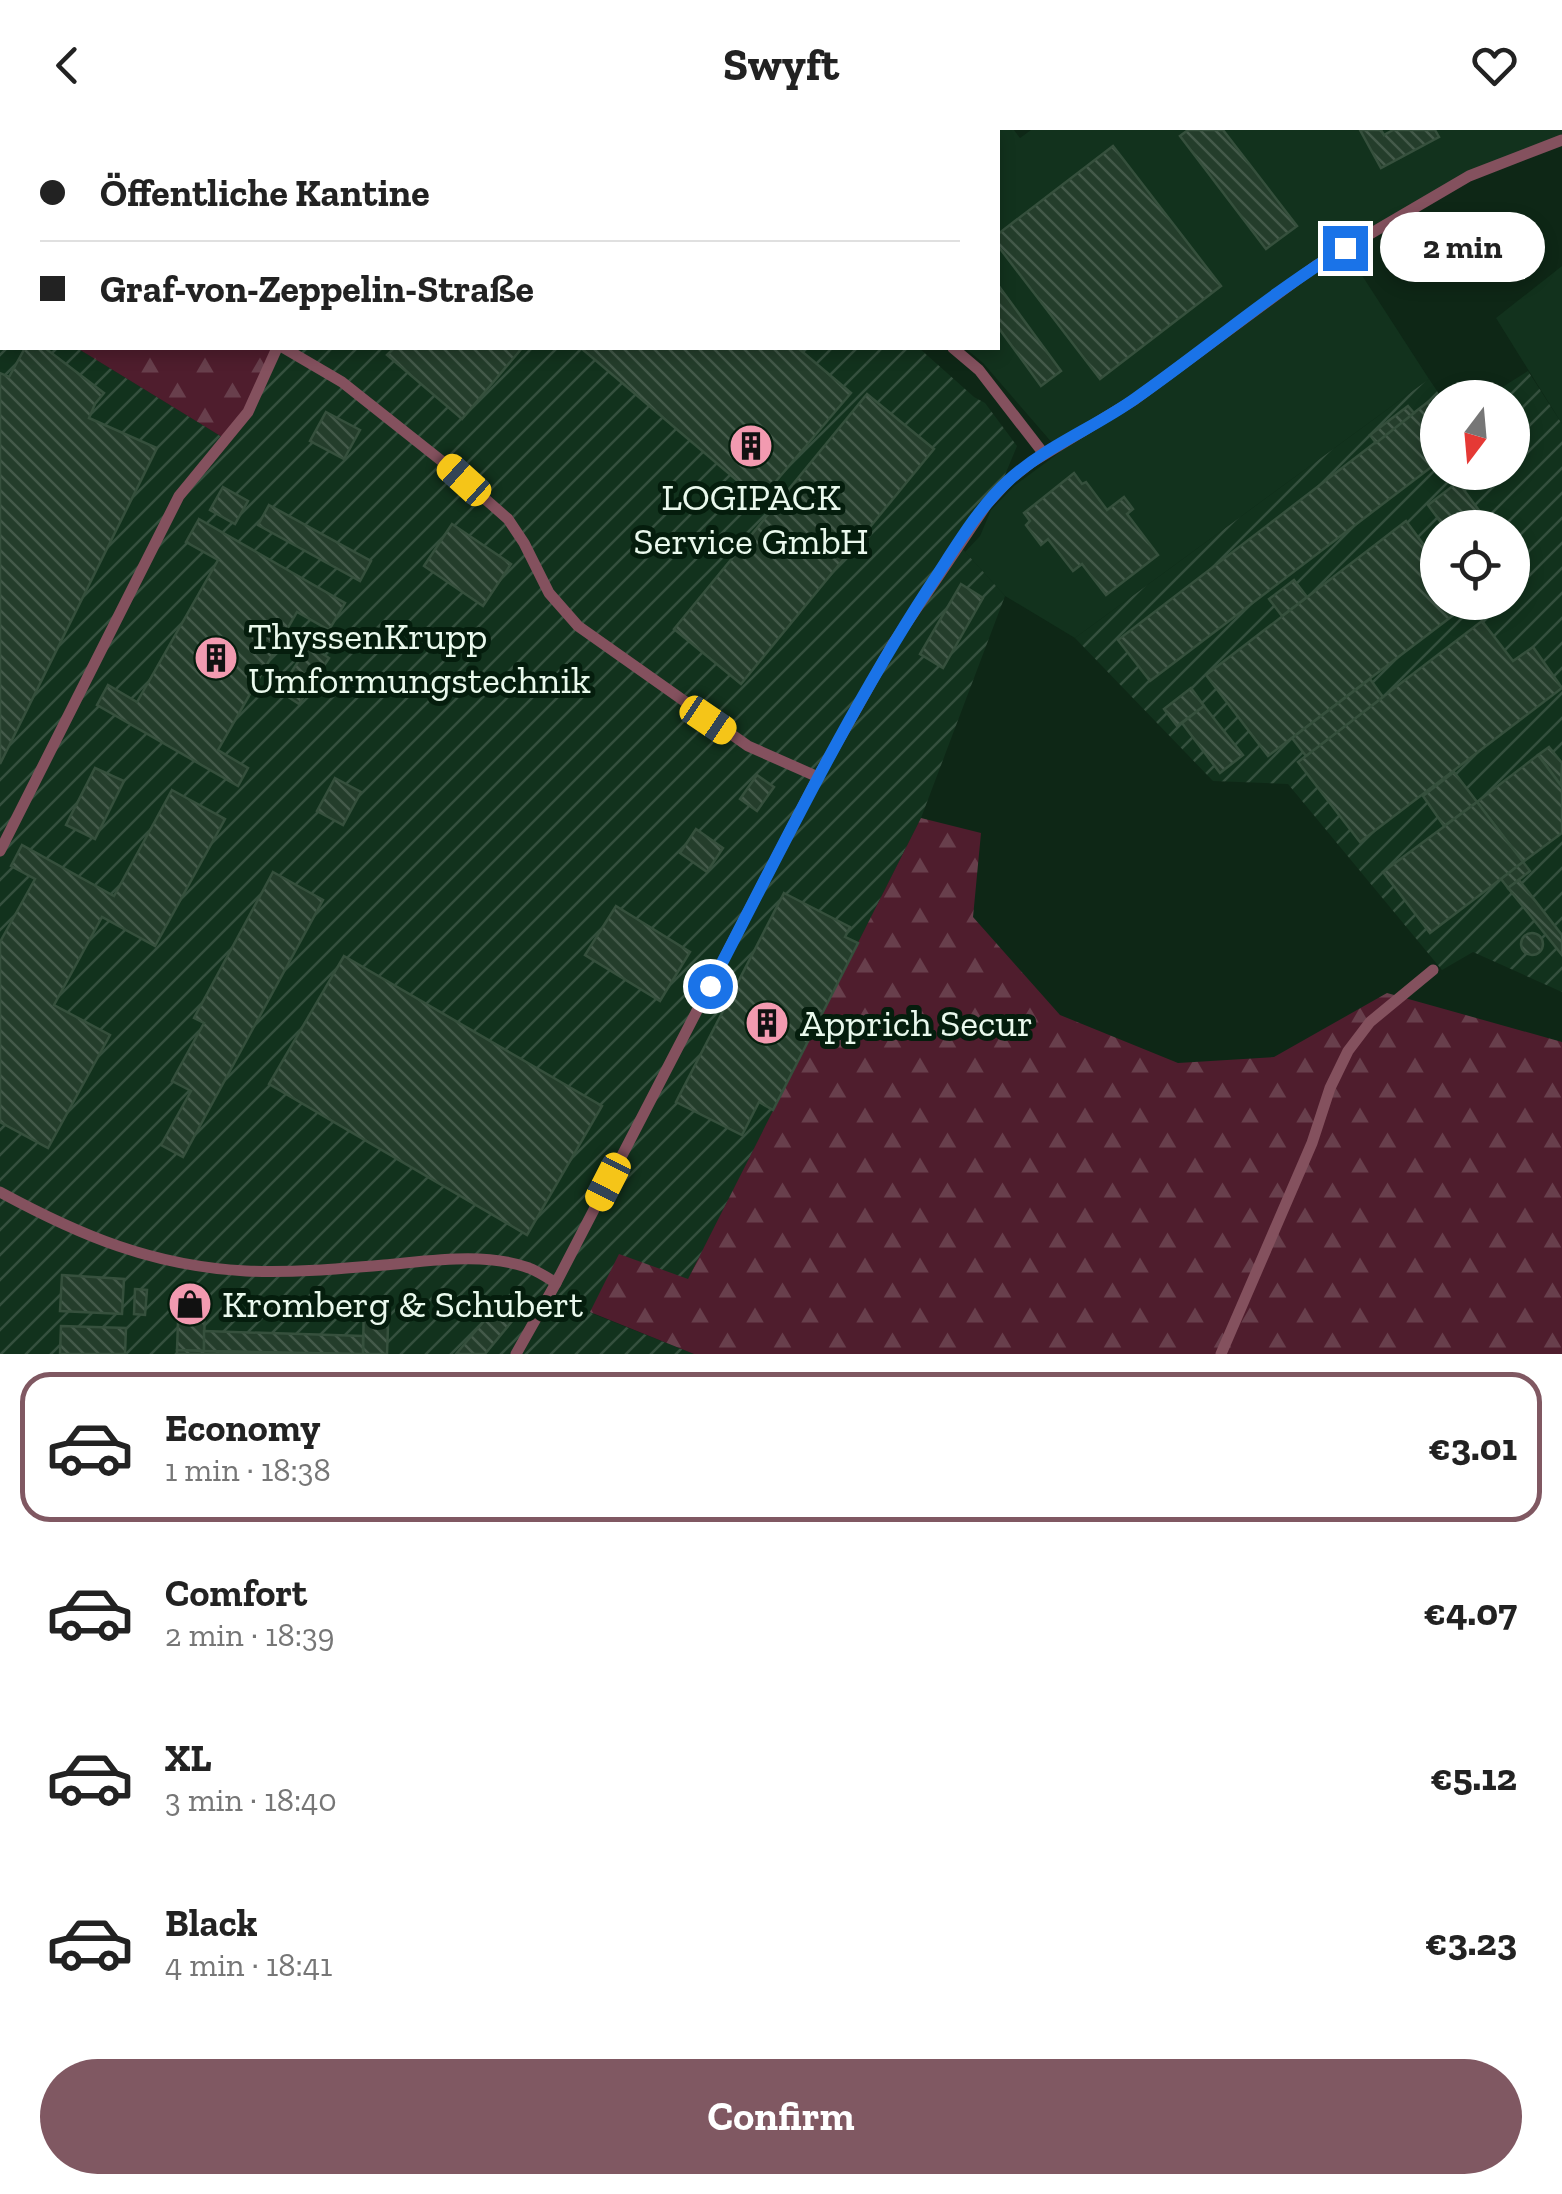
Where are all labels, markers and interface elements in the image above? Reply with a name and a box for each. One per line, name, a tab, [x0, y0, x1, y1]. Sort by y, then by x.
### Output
icon: back	[40, 38, 95, 93]
text: Swyft	[723, 38, 839, 92]
icon: heart	[1467, 38, 1522, 93]
text: Öffentliche Kantine	[100, 170, 430, 216]
callout: 2 min	[1380, 213, 1545, 283]
route end	[1323, 226, 1368, 271]
text: 2 min	[1423, 228, 1502, 266]
text: Graf-von-Zeppelin-Straße	[100, 266, 534, 312]
north arrow	[1420, 380, 1530, 490]
map controls	[1420, 380, 1530, 620]
building icon: LOGIPACK Service GmbH	[728, 423, 774, 469]
car	[432, 449, 496, 511]
place label: LOGIPACK Service GmbH	[633, 474, 869, 564]
button: locate	[1420, 510, 1530, 620]
place label: ThyssenKrupp Umformungstechnik	[248, 613, 591, 703]
building icon: ThyssenKrupp Umformungstechnik	[193, 635, 239, 681]
car	[675, 691, 741, 749]
route start	[688, 964, 733, 1009]
building icon: Apprich Secur	[744, 1000, 790, 1046]
place label: Apprich Secur	[800, 1000, 1033, 1046]
car	[581, 1148, 635, 1216]
shop icon: Kromberg & Schubert	[167, 1281, 213, 1327]
place label: Kromberg & Schubert	[222, 1281, 583, 1327]
icon: car	[45, 1402, 135, 1492]
text: Economy	[165, 1405, 320, 1451]
text: €3.01	[1428, 1424, 1517, 1470]
text: 1 min · 18:38	[165, 1451, 331, 1489]
icon: car	[45, 1567, 135, 1657]
text: Comfort	[165, 1570, 307, 1616]
text: €4.07	[1423, 1589, 1517, 1635]
text: 2 min · 18:39	[165, 1616, 335, 1654]
icon: car	[45, 1732, 135, 1822]
text: XL	[165, 1735, 212, 1781]
text: €5.12	[1430, 1754, 1517, 1800]
text: 3 min · 18:40	[165, 1781, 337, 1819]
icon: car	[45, 1897, 135, 1987]
text: Black	[165, 1900, 258, 1946]
text: €3.23	[1425, 1919, 1517, 1965]
text: 4 min · 18:41	[165, 1946, 332, 1984]
button: Confirm	[40, 2059, 1522, 2174]

